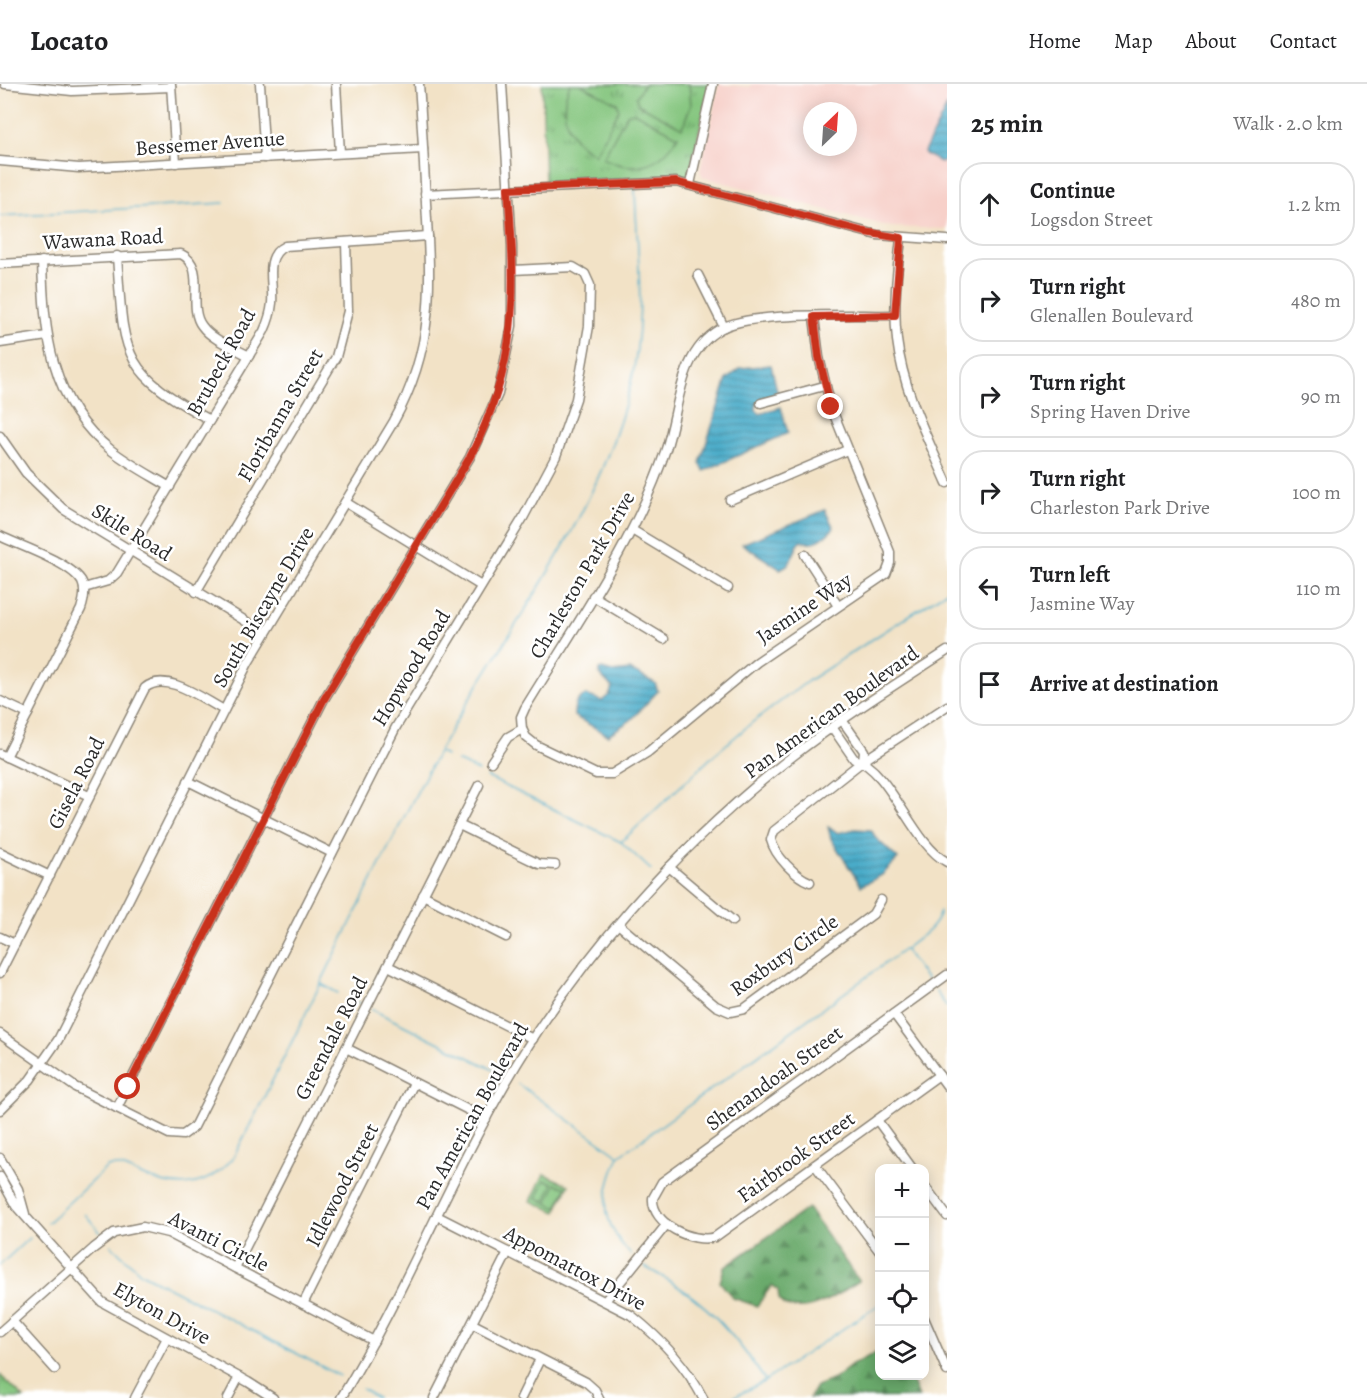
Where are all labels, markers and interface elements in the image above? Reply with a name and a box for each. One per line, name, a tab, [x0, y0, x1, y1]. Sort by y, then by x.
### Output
text: Locato	[30, 22, 108, 60]
text: Home	[1028, 27, 1081, 55]
text: Map	[1114, 27, 1152, 55]
text: About	[1185, 27, 1237, 55]
text: Contact	[1270, 27, 1337, 55]
north arrow	[803, 102, 857, 156]
text: 25 min	[971, 106, 1043, 141]
text: Walk · 2.0 km	[1233, 110, 1343, 137]
street label: Bessemer Avenue	[134, 124, 286, 162]
text: Continue	[1030, 176, 1115, 206]
icon: ahead	[973, 188, 1006, 221]
text: 1.2 km	[1288, 191, 1341, 218]
text: Logsdon Street	[1030, 206, 1153, 233]
street label: Wawana Road	[41, 222, 165, 256]
text: Turn right	[1030, 272, 1126, 302]
icon: right	[973, 284, 1006, 317]
text: 480 m	[1291, 287, 1341, 314]
text: Glenallen Boulevard	[1030, 302, 1193, 329]
street label: Brubeck Road	[180, 303, 262, 421]
street label: Floribanna Street	[231, 343, 329, 487]
text: Turn right	[1030, 368, 1126, 398]
icon: right	[973, 380, 1006, 413]
text: 90 m	[1301, 383, 1341, 410]
route end	[817, 393, 843, 419]
text: Spring Haven Drive	[1030, 398, 1190, 425]
text: Turn right	[1030, 464, 1126, 494]
icon: right	[973, 476, 1006, 509]
text: 100 m	[1292, 479, 1341, 506]
street label: Charleston Park Drive	[523, 486, 641, 664]
text: Charleston Park Drive	[1030, 494, 1210, 521]
street label: Skile Road	[87, 496, 178, 568]
street label: South Biscayne Drive	[206, 522, 320, 692]
text: Turn left	[1030, 560, 1110, 590]
street label: Jasmine Way	[751, 565, 858, 650]
icon: left	[973, 572, 1006, 605]
text: 110 m	[1296, 575, 1341, 602]
text: Jasmine Way	[1030, 590, 1134, 617]
street label: Hopwood Road	[365, 604, 457, 731]
street label: Pan American Boulevard	[738, 639, 925, 785]
icon: arrive	[973, 668, 1006, 701]
text: Arrive at destination	[1030, 669, 1219, 699]
street label: Gisela Road	[41, 731, 112, 834]
street label: Roxbury Circle	[724, 907, 844, 1003]
street label: Greendale Road	[288, 971, 374, 1105]
street label: Pan American Boulevard	[409, 1017, 536, 1215]
street label: Shenandoah Street	[700, 1019, 848, 1137]
route start	[114, 1073, 140, 1099]
street label: Fairbrook Street	[731, 1105, 861, 1209]
street label: Idlewood Street	[299, 1118, 385, 1252]
map controls	[875, 1164, 929, 1380]
button: +	[875, 1164, 929, 1218]
street label: Avanti Circle	[163, 1203, 274, 1278]
street label: Appomattox Drive	[498, 1218, 651, 1317]
button: −	[875, 1218, 929, 1272]
button: locate	[875, 1272, 929, 1326]
street label: Elyton Drive	[108, 1275, 216, 1351]
button: layers	[875, 1326, 929, 1380]

